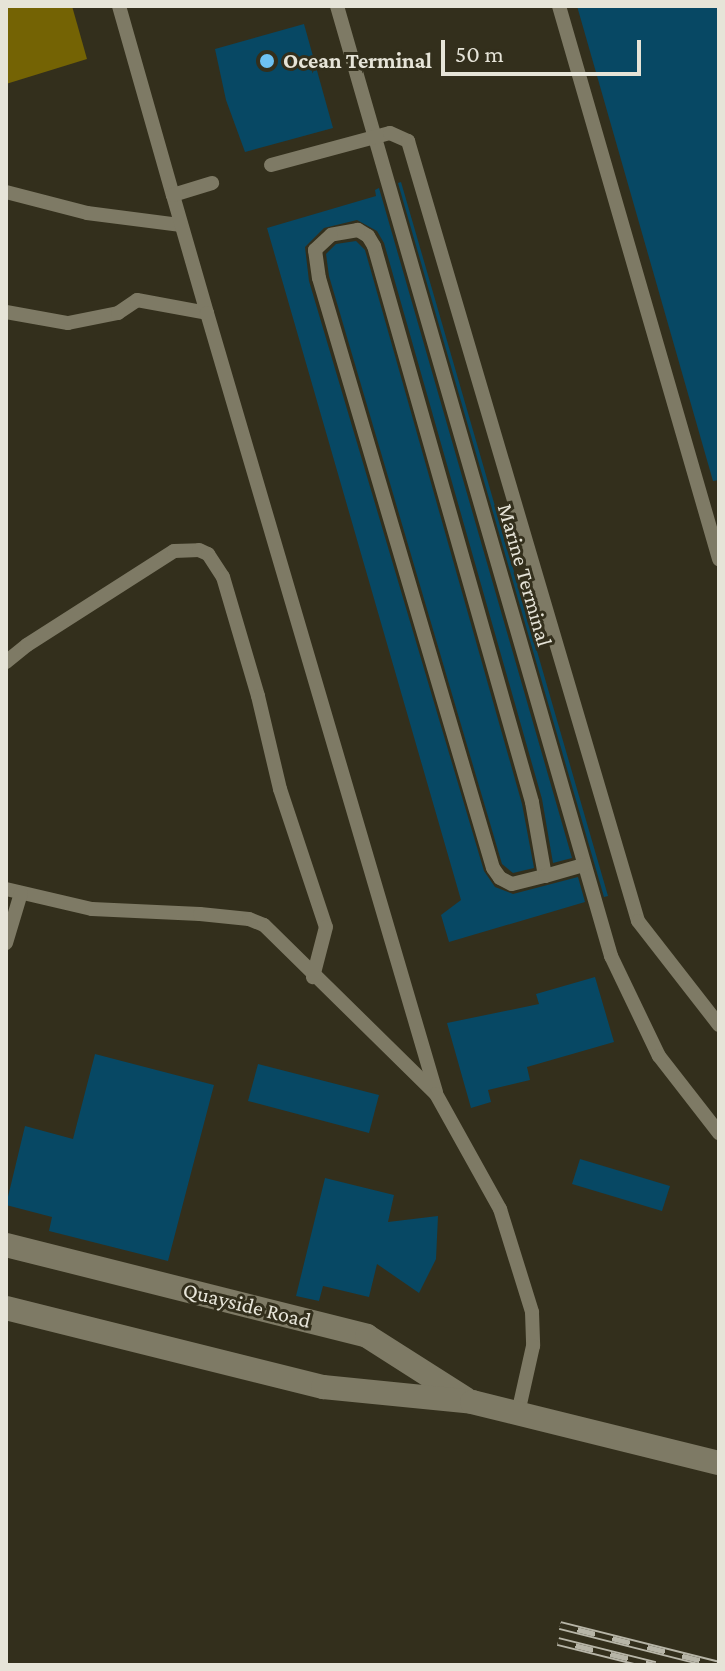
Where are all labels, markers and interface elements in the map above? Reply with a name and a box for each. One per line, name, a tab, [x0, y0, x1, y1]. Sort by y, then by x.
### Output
scale bar	[445, 24, 645, 74]
text: 50 m	[455, 40, 504, 67]
place label: Ocean Terminal	[283, 48, 432, 74]
marker: Ocean Terminal	[258, 52, 276, 70]
street label: Marine Terminal	[492, 500, 558, 650]
street label: Quayside Road	[180, 1276, 314, 1334]

